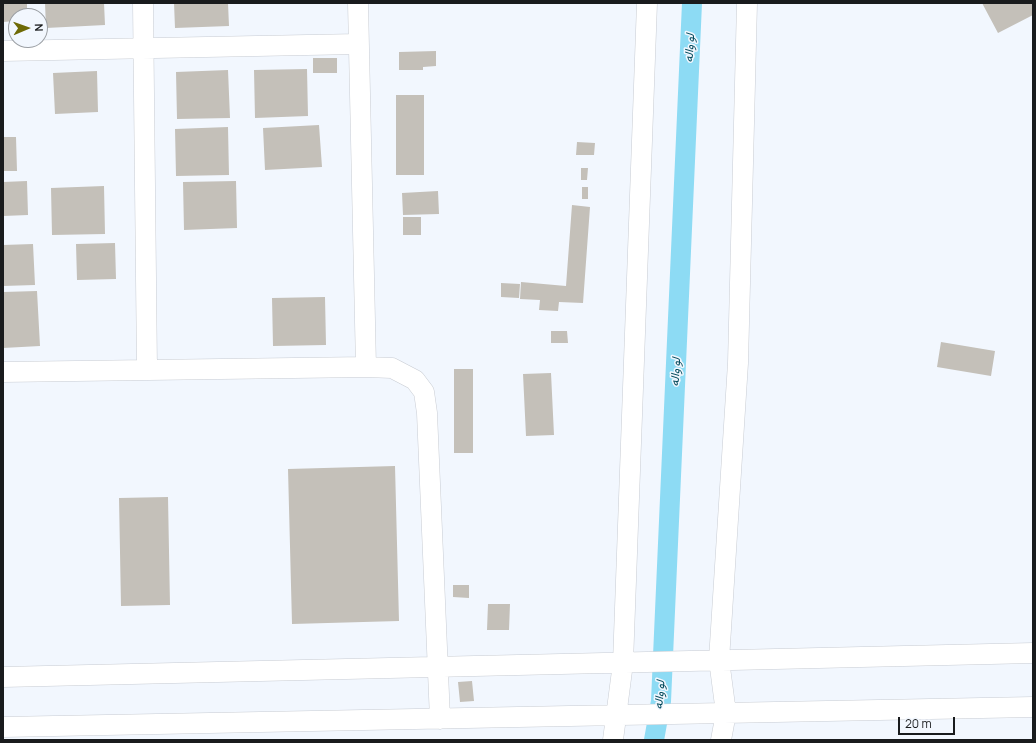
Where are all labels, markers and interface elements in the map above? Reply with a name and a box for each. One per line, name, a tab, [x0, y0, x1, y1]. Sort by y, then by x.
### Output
north arrow	[8, 8, 48, 48]
text: N	[32, 23, 47, 32]
water label: لو واله	[682, 33, 698, 63]
water label: لو واله	[668, 357, 684, 387]
water label: لو واله	[652, 680, 668, 710]
scale bar	[900, 709, 957, 735]
text: 20 m	[905, 715, 932, 732]

